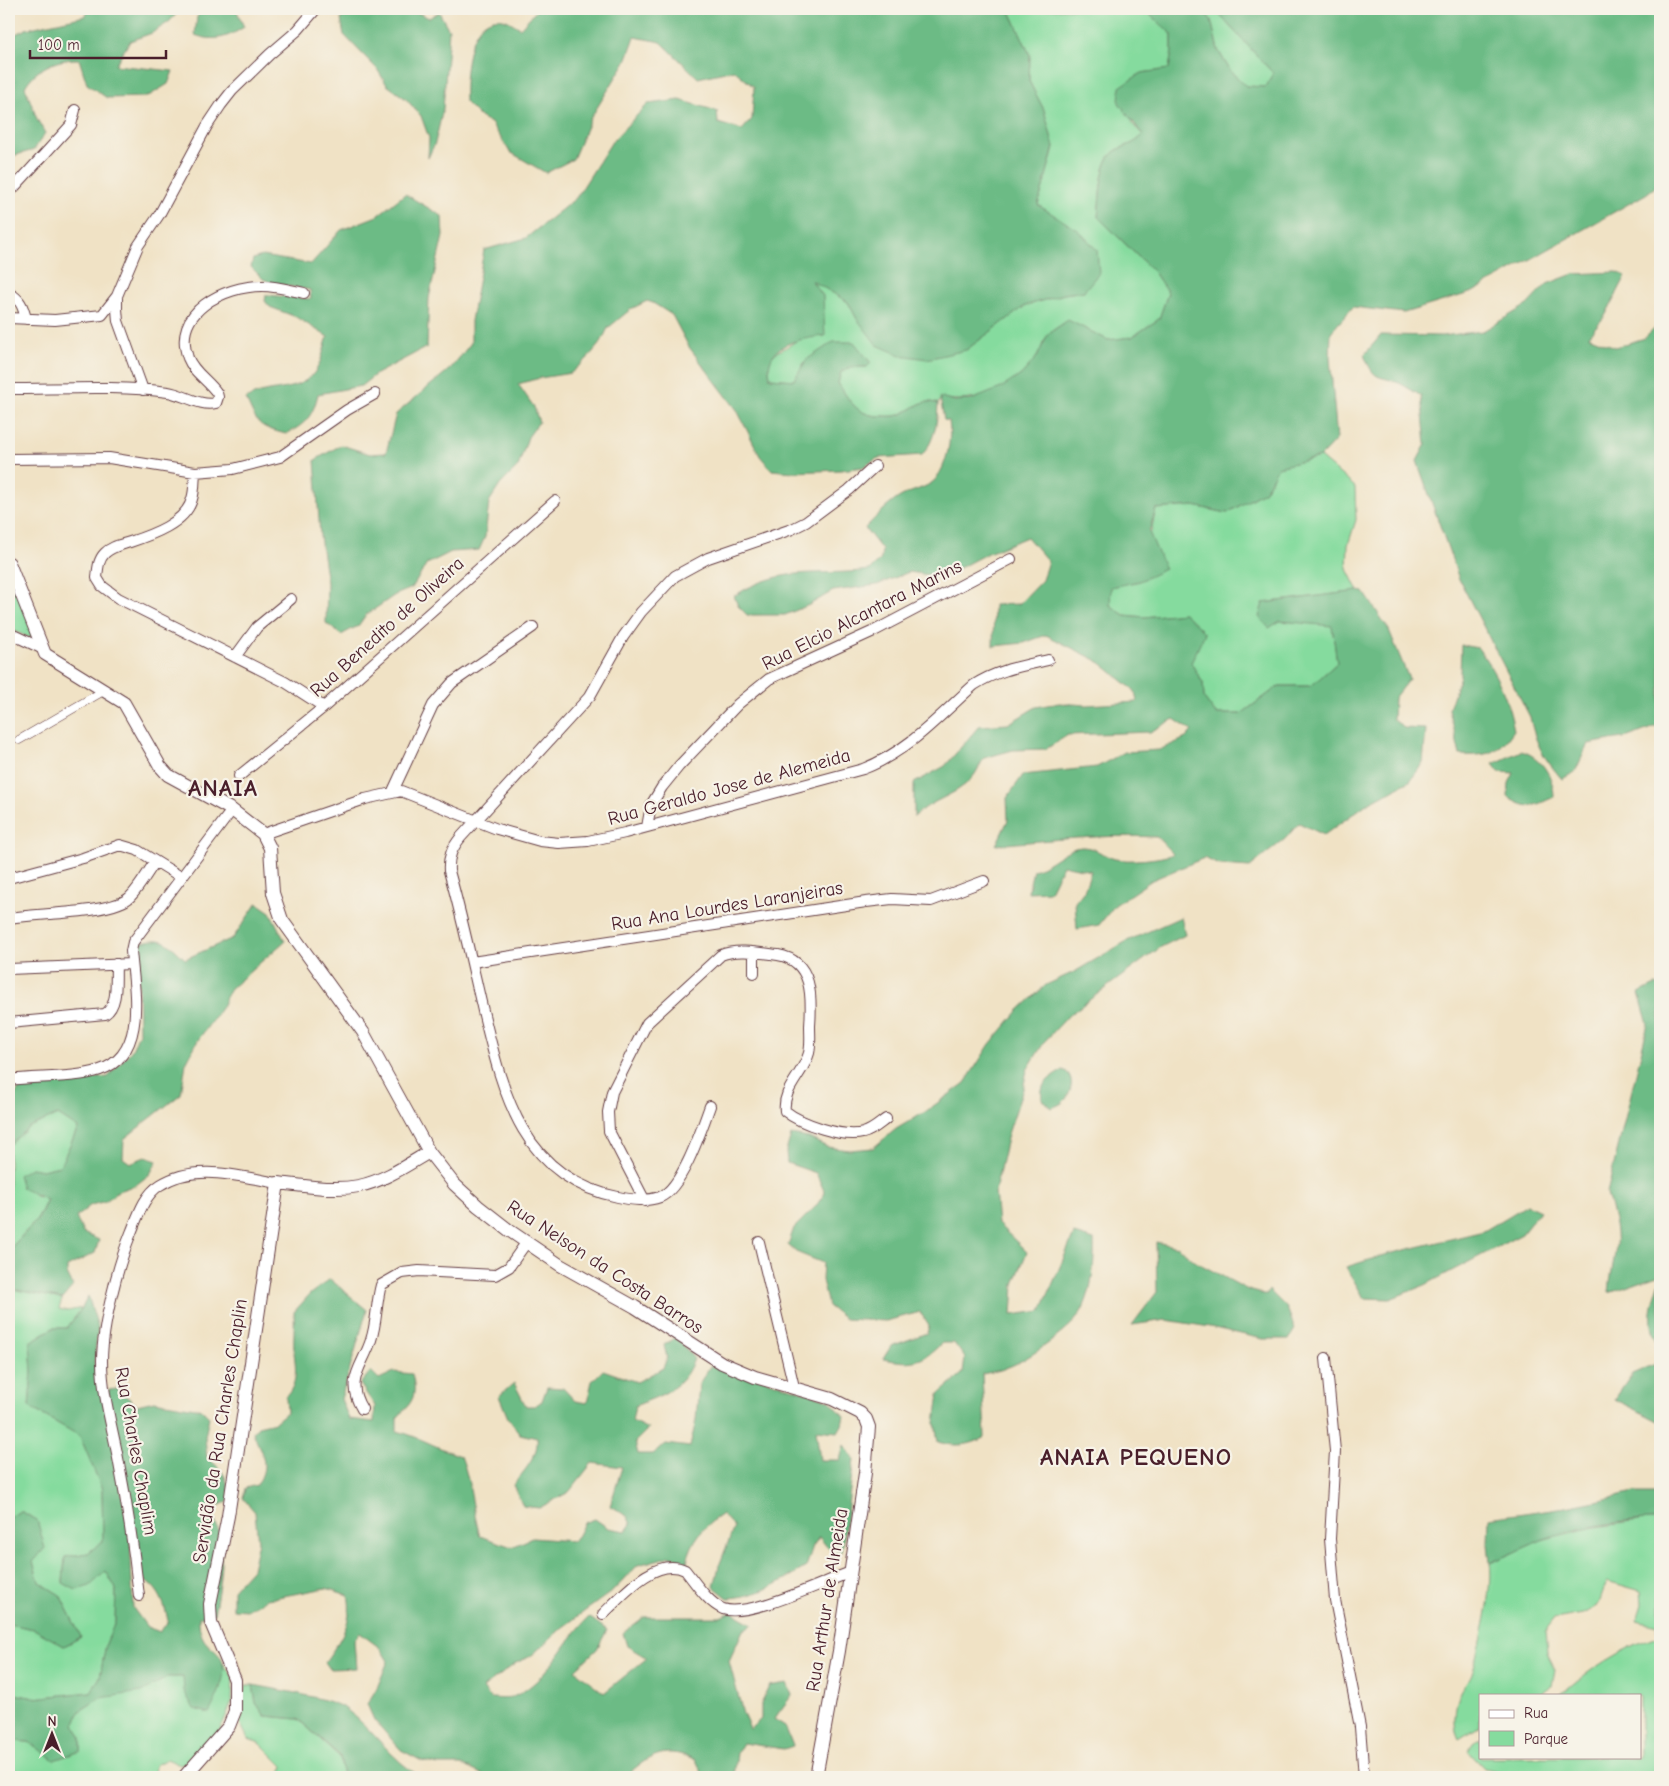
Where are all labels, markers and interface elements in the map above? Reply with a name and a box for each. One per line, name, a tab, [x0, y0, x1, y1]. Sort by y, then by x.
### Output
scale bar	[30, 28, 166, 60]
text: 100 m	[38, 36, 80, 54]
street label: Rua Benedito de Oliveira	[306, 552, 468, 702]
street label: Rua Elcio Alcantara Marins	[758, 555, 966, 675]
street label: Rua Geraldo Jose de Alemeida	[605, 744, 853, 830]
district label: ANAIA	[188, 774, 258, 802]
street label: Rua Ana Lourdes Laranjeiras	[610, 877, 845, 935]
street label: Rua Nelson da Costa Barros	[503, 1195, 707, 1339]
street label: Servidão da Rua Charles Chaplin	[188, 1297, 252, 1565]
street label: Rua Charles Chaplim	[110, 1365, 162, 1537]
district label: ANAIA PEQUENO	[1040, 1443, 1232, 1471]
street label: Rua Arthur de Almeida	[802, 1507, 852, 1693]
legend	[1479, 1694, 1642, 1758]
text: Rua	[1524, 1704, 1548, 1722]
north arrow	[28, 1708, 78, 1758]
text: N	[47, 1713, 57, 1730]
text: Parque	[1524, 1730, 1569, 1748]

